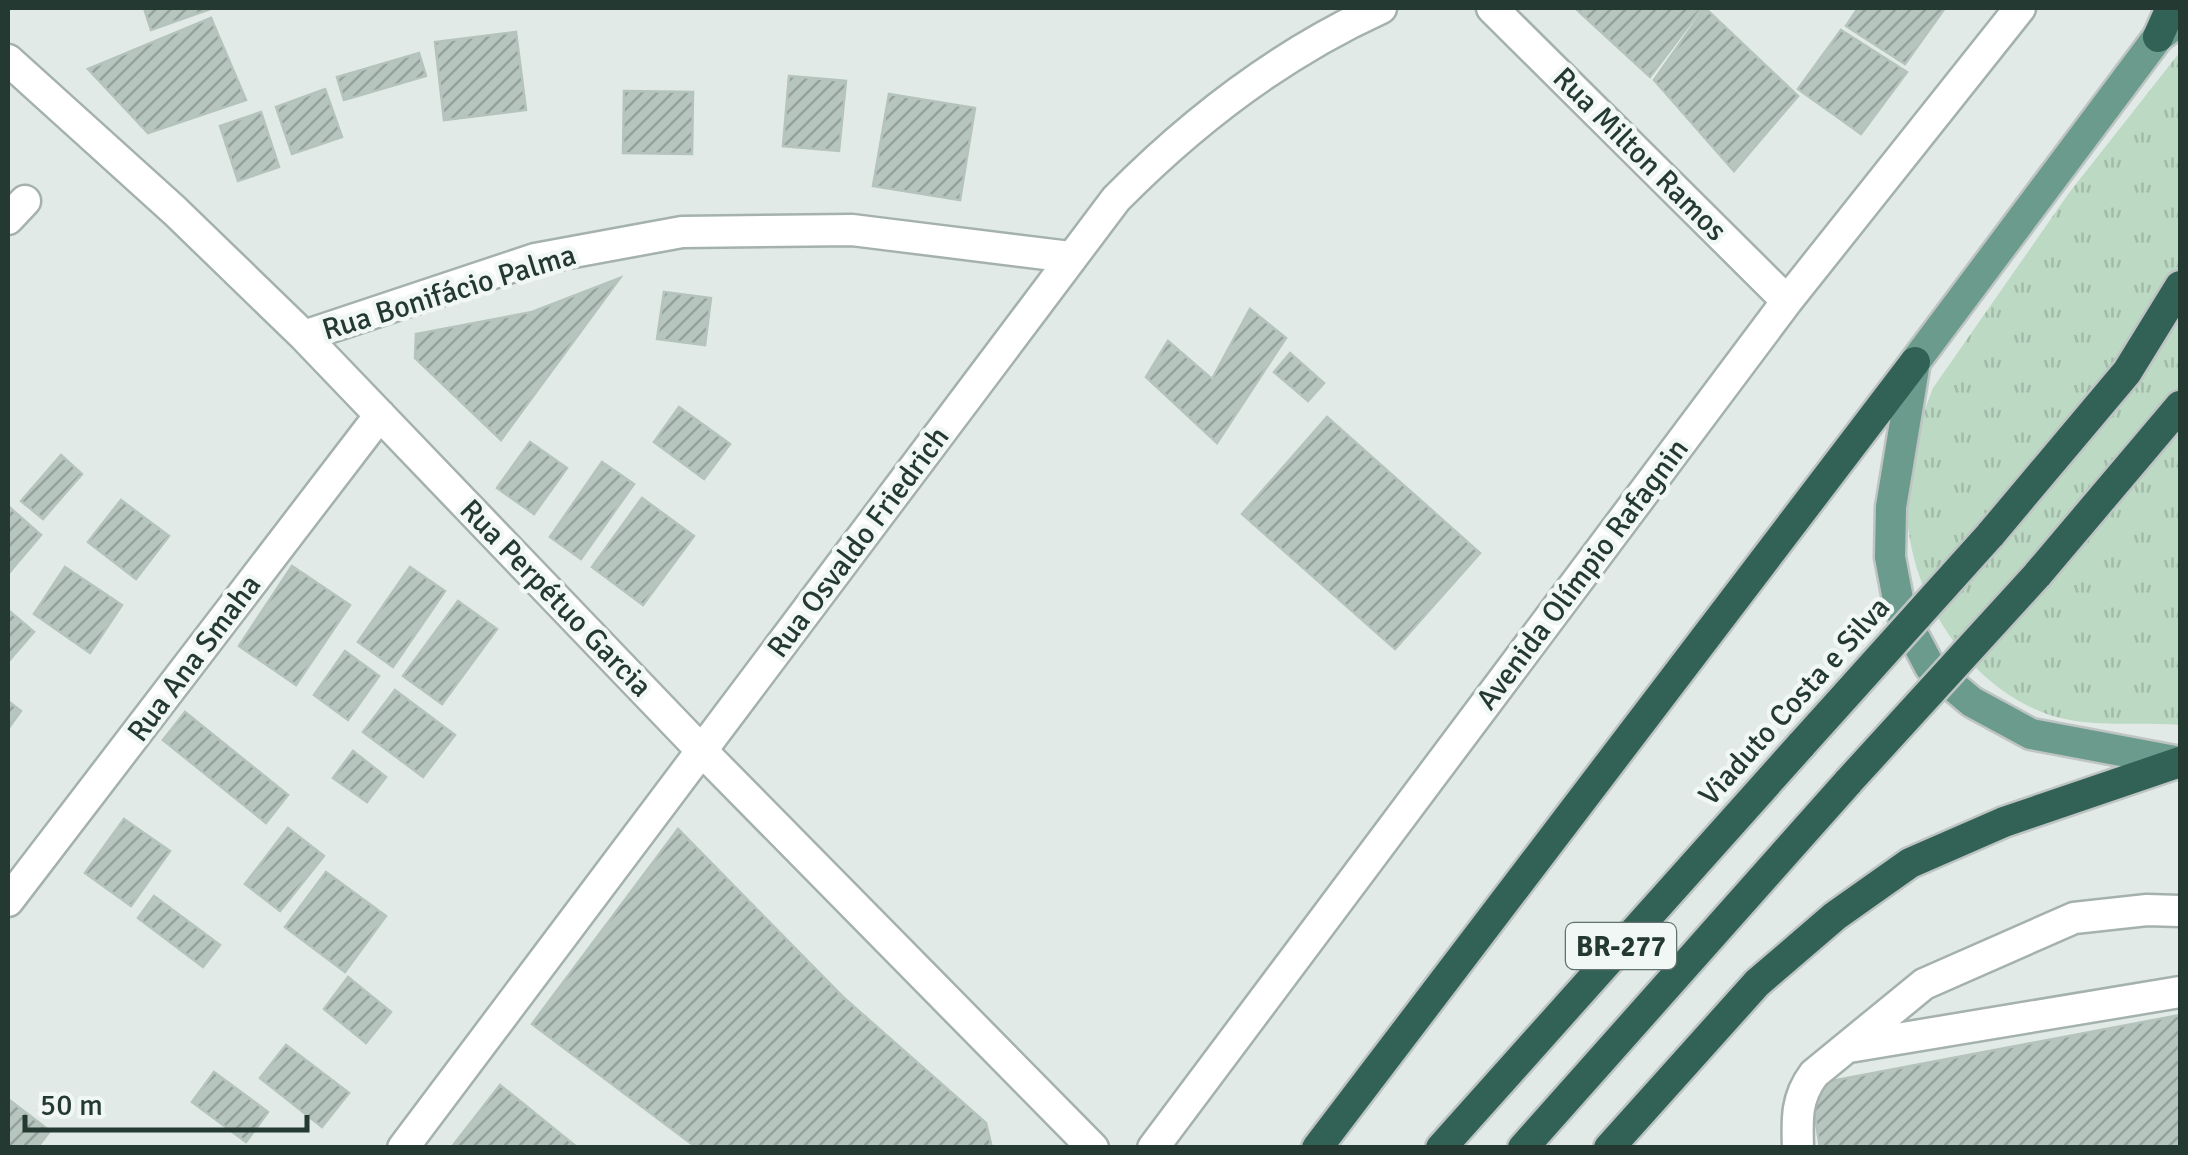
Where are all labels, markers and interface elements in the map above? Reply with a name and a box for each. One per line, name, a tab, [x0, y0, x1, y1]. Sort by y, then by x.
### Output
street label: Rua Milton Ramos	[1545, 60, 1734, 249]
street label: Rua Bonifácio Palma	[318, 236, 580, 349]
street label: Rua Osvaldo Friedrich	[759, 419, 957, 665]
street label: Avenida Olímpio Rafagnin	[1468, 431, 1696, 717]
street label: Rua Perpétuo Garcia	[452, 492, 659, 705]
street label: Rua Ana Smaha	[120, 568, 269, 749]
street label: Viaduto Costa e Silva	[1691, 589, 1898, 813]
road number: BR-277	[1566, 923, 1676, 969]
scale bar	[25, 1070, 308, 1132]
text: 50 m	[40, 1087, 103, 1124]

